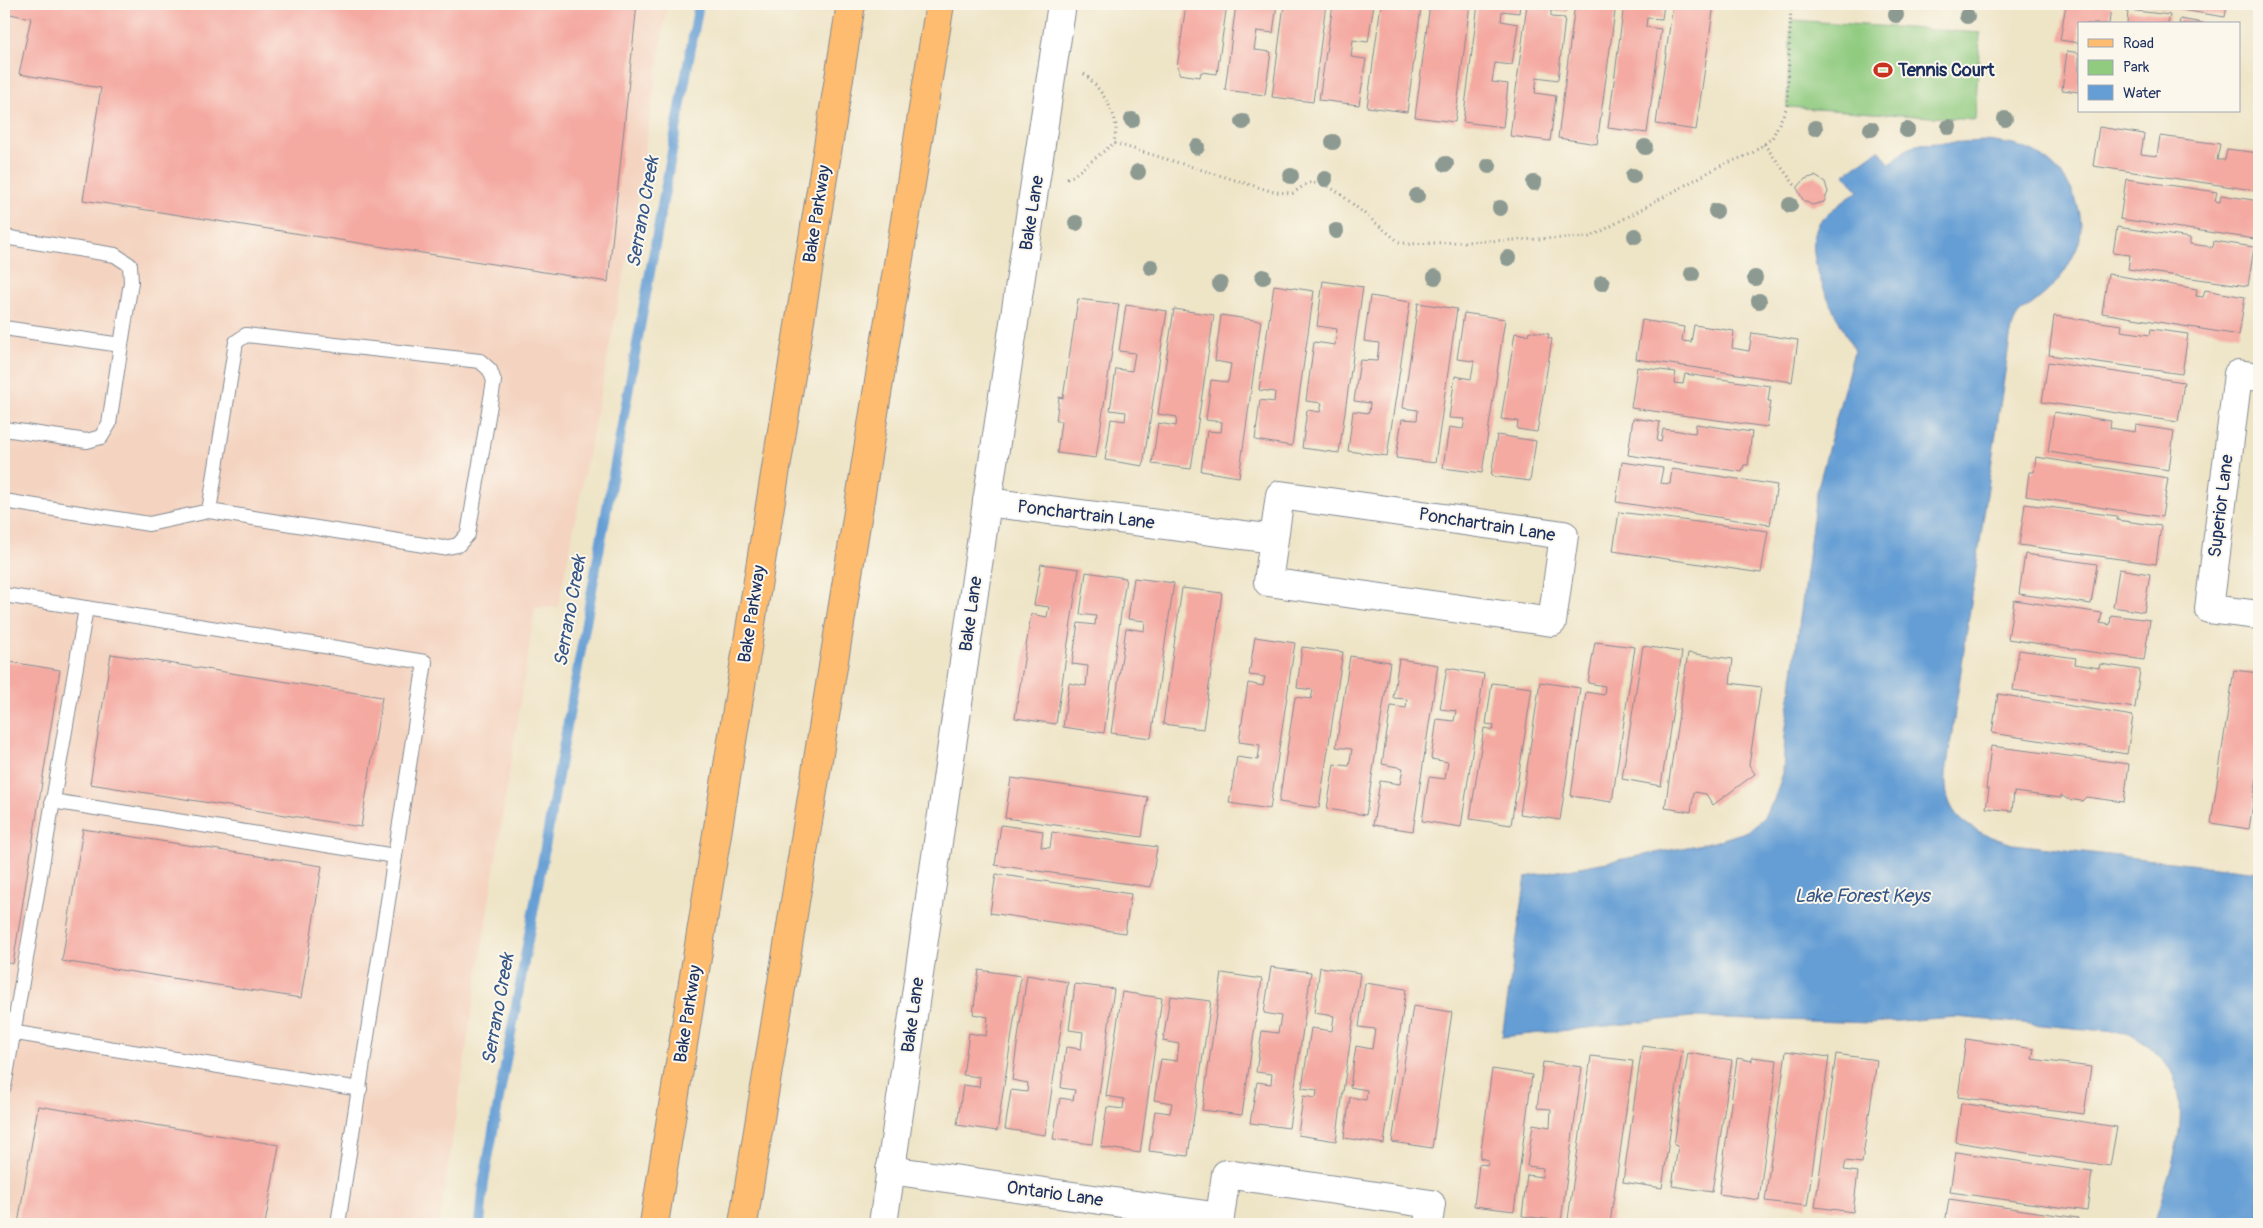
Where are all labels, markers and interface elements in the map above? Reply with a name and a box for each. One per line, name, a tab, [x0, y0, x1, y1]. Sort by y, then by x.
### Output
legend	[2078, 22, 2240, 112]
text: Road	[2123, 34, 2154, 53]
text: Park	[2123, 58, 2150, 77]
sports icon: Tennis Court	[1872, 59, 1894, 81]
place label: Tennis Court	[1897, 59, 1995, 82]
text: Water	[2123, 84, 2162, 103]
water label: Serrano Creek	[621, 152, 665, 269]
street label: Bake Parkway	[798, 163, 836, 264]
street label: Bake Lane	[1015, 174, 1049, 252]
street label: Superior Lane	[2203, 453, 2239, 559]
street label: Ponchartrain Lane	[1016, 495, 1156, 535]
street label: Ponchartrain Lane	[1417, 503, 1557, 547]
water label: Serrano Creek	[548, 551, 592, 668]
street label: Bake Parkway	[733, 563, 771, 664]
street label: Bake Lane	[954, 575, 988, 653]
water label: Lake Forest Keys	[1794, 884, 1932, 908]
water label: Serrano Creek	[476, 949, 520, 1066]
street label: Bake Parkway	[669, 963, 707, 1064]
street label: Bake Lane	[896, 976, 930, 1054]
street label: Ontario Lane	[1005, 1176, 1105, 1212]

